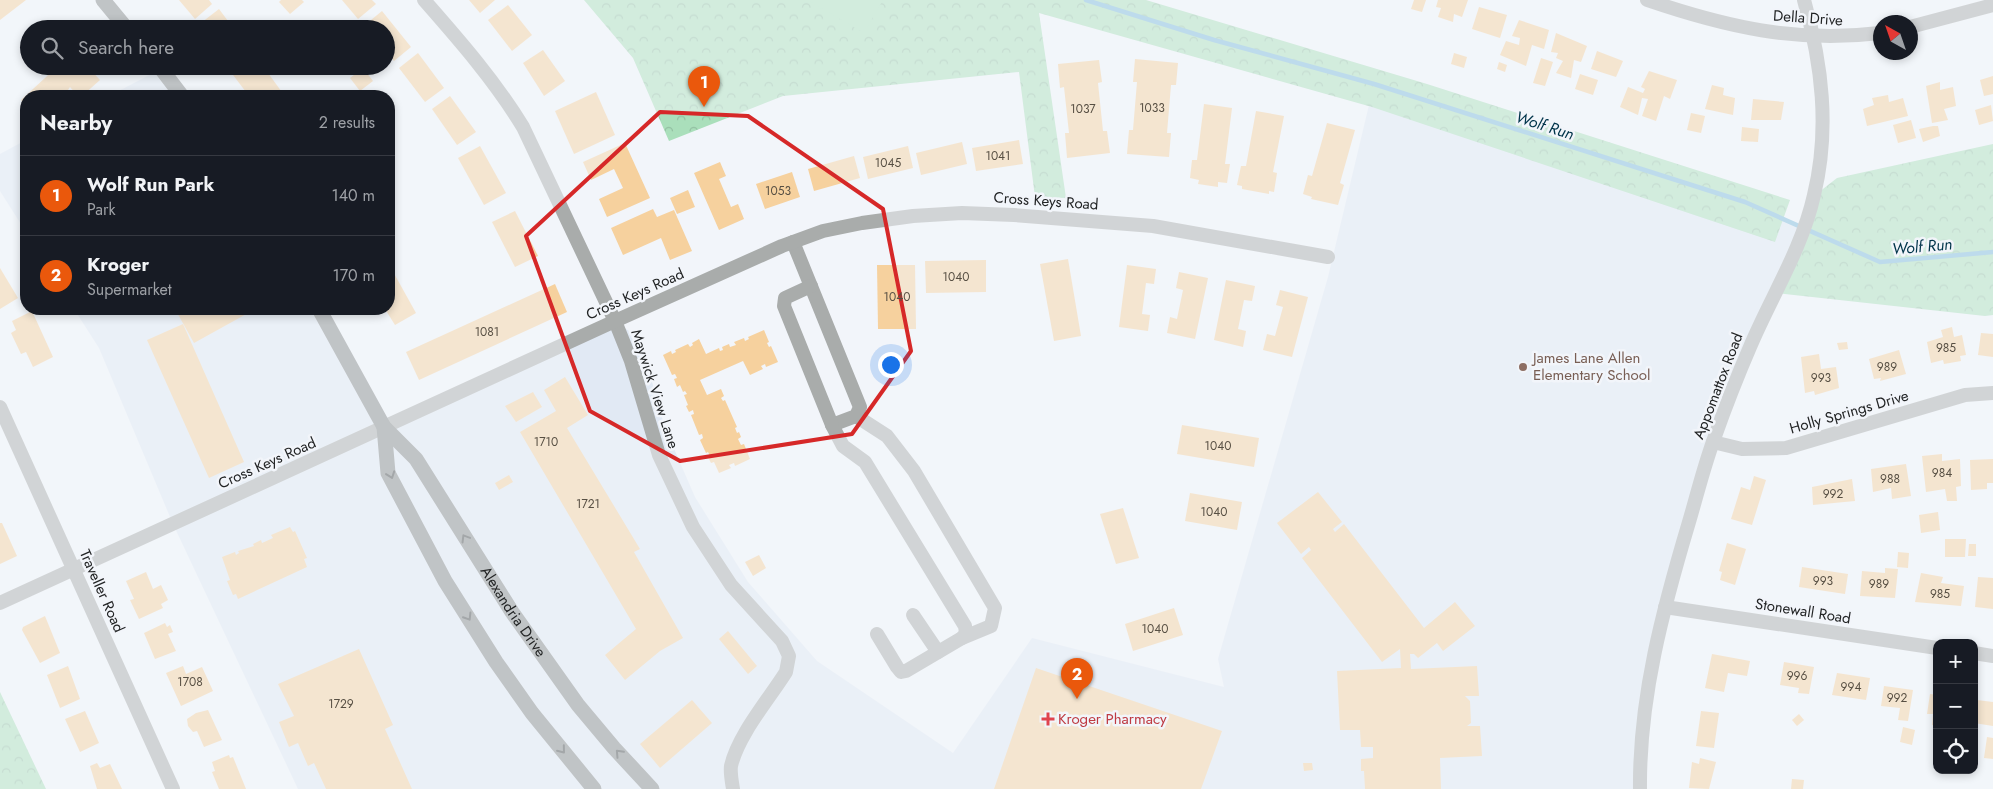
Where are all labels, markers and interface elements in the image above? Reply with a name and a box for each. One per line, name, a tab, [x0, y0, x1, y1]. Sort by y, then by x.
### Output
street label: Della Drive	[1772, 5, 1844, 31]
north arrow	[1873, 15, 1918, 60]
search box	[20, 20, 395, 75]
icon: search	[38, 34, 66, 62]
text: Search here	[78, 34, 174, 61]
pin: 1	[688, 66, 720, 107]
house number: 1033	[1139, 99, 1165, 117]
house number: 1037	[1070, 100, 1096, 118]
water label: Wolf Run	[1513, 105, 1577, 146]
text: Nearby	[40, 108, 112, 138]
text: 2 results	[319, 111, 375, 134]
house number: 1041	[986, 147, 1011, 165]
house number: 1045	[875, 154, 901, 172]
text: Wolf Run Park	[87, 171, 214, 198]
house number: 1053	[765, 182, 791, 200]
text: 1	[52, 184, 60, 207]
text: 140 m	[332, 184, 375, 207]
street label: Cross Keys Road	[993, 186, 1099, 216]
text: Park	[87, 198, 116, 221]
water label: Wolf Run	[1891, 232, 1953, 261]
text: Kroger	[87, 251, 149, 278]
street label: Cross Keys Road	[583, 263, 687, 325]
text: 2	[51, 264, 61, 287]
text: 170 m	[333, 264, 375, 287]
house number: 1040	[943, 268, 969, 286]
text: Supermarket	[87, 278, 172, 301]
house number: 1040	[884, 288, 910, 306]
house number: 1081	[475, 323, 499, 341]
street label: Maywick View Lane	[625, 327, 685, 452]
street label: Appomattox Road	[1688, 330, 1748, 442]
house number: 985	[1936, 339, 1956, 357]
place label: James Lane Allen Elementary School	[1531, 347, 1650, 386]
your location	[878, 352, 904, 378]
house number: 989	[1877, 358, 1897, 376]
marker: James Lane Allen Elementary School	[1517, 361, 1529, 373]
house number: 993	[1811, 369, 1832, 387]
street label: Holly Springs Drive	[1787, 384, 1911, 440]
street label: Cross Keys Road	[215, 432, 319, 494]
house number: 1710	[534, 433, 558, 451]
house number: 1040	[1205, 437, 1231, 455]
house number: 984	[1932, 464, 1952, 482]
one-way arrow	[385, 470, 395, 479]
house number: 988	[1880, 470, 1900, 488]
house number: 992	[1823, 485, 1843, 503]
house number: 1721	[576, 495, 600, 513]
house number: 1040	[1201, 503, 1227, 521]
one-way arrow	[461, 534, 471, 543]
street label: Traveller Road	[74, 546, 130, 636]
street label: Alexandria Drive	[475, 562, 552, 662]
house number: 993	[1813, 572, 1834, 590]
house number: 989	[1869, 575, 1889, 593]
house number: 985	[1930, 585, 1950, 603]
street label: Stonewall Road	[1754, 593, 1852, 629]
one-way arrow	[462, 612, 471, 621]
house number: 1040	[1142, 620, 1168, 638]
map controls	[1933, 639, 1978, 774]
button: +	[1933, 639, 1978, 684]
pin: 2	[1061, 658, 1093, 699]
house number: 996	[1787, 667, 1807, 685]
house number: 1708	[177, 673, 203, 691]
house number: 994	[1841, 678, 1861, 696]
button: −	[1933, 684, 1978, 729]
house number: 992	[1887, 689, 1907, 707]
house number: 1729	[328, 695, 354, 713]
place label: Kroger Pharmacy	[1058, 708, 1167, 730]
marker: Kroger Pharmacy	[1042, 713, 1054, 725]
button: locate	[1933, 729, 1978, 774]
one-way arrow	[556, 744, 564, 753]
one-way arrow	[616, 750, 625, 759]

